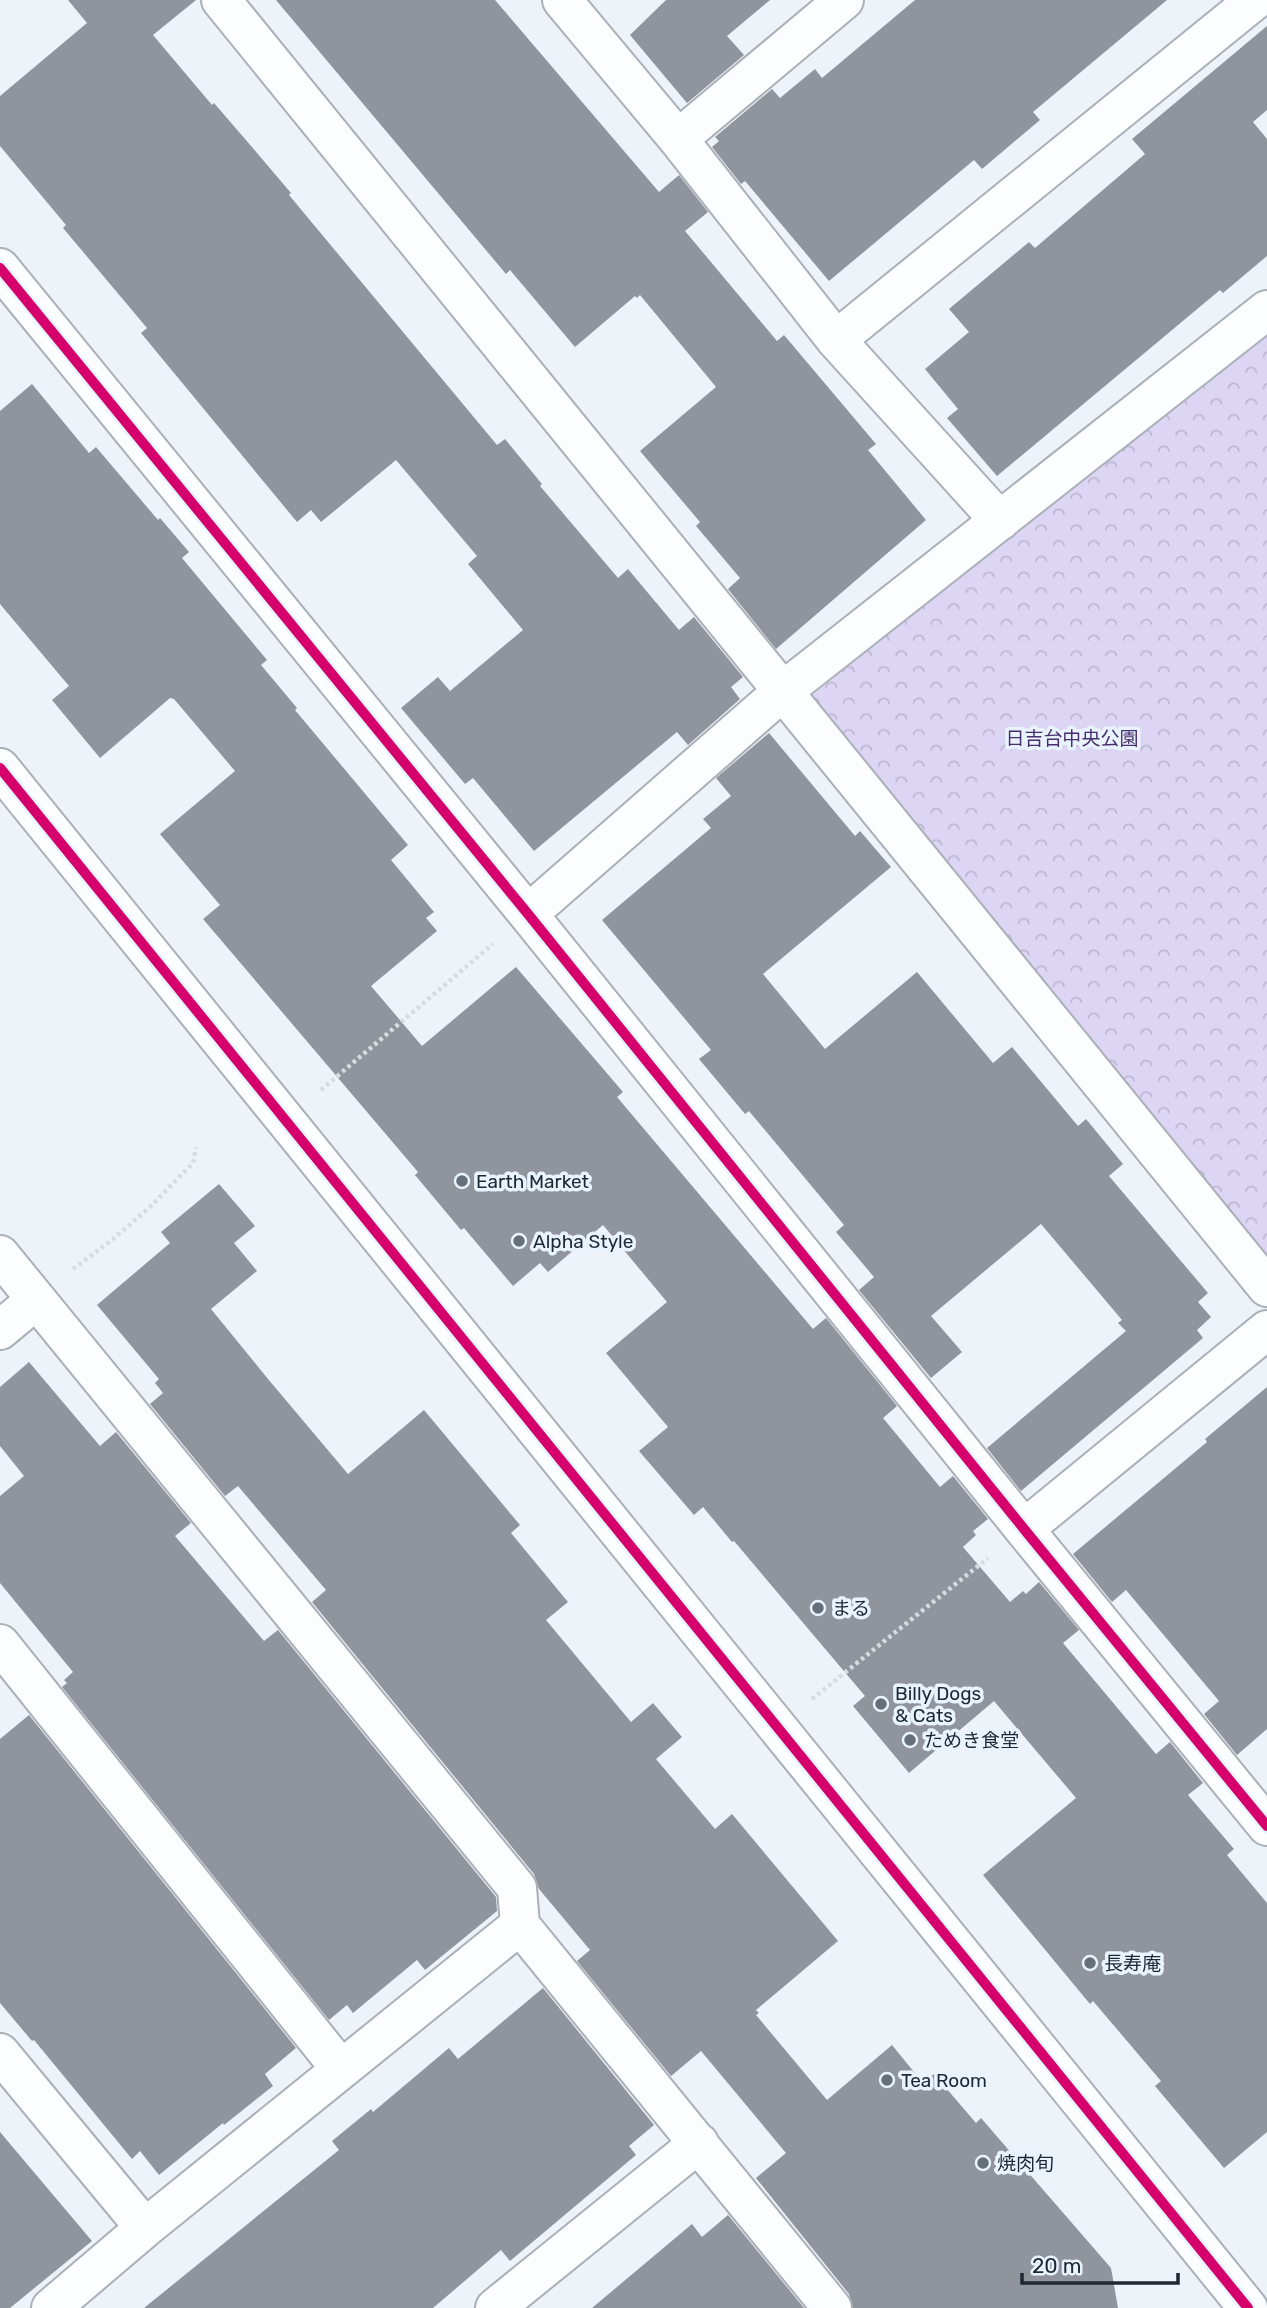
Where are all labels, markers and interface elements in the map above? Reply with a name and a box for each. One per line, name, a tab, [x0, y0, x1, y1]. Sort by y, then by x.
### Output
park label: 日吉台中央公園	[1005, 727, 1139, 750]
place label: Earth Market	[476, 1170, 590, 1193]
marker: Earth Market	[454, 1173, 470, 1189]
place label: Alpha Style	[533, 1230, 633, 1253]
marker: Alpha Style	[511, 1233, 527, 1249]
place label: まる	[832, 1597, 870, 1620]
marker: まる	[810, 1600, 826, 1616]
place label: Billy Dogs & Cats	[895, 1682, 981, 1727]
marker: Billy Dogs & Cats	[873, 1696, 889, 1712]
place label: ためき食堂	[924, 1729, 1019, 1752]
marker: ためき食堂	[902, 1732, 918, 1748]
place label: 長寿庵	[1104, 1952, 1161, 1975]
marker: 長寿庵	[1082, 1955, 1098, 1971]
place label: Tea Room	[901, 2069, 987, 2092]
marker: Tea Room	[879, 2072, 895, 2088]
place label: 焼肉旬	[997, 2152, 1054, 2175]
marker: 焼肉旬	[975, 2155, 991, 2171]
scale bar	[1022, 2242, 1178, 2286]
text: 20 m	[1032, 2253, 1081, 2278]

